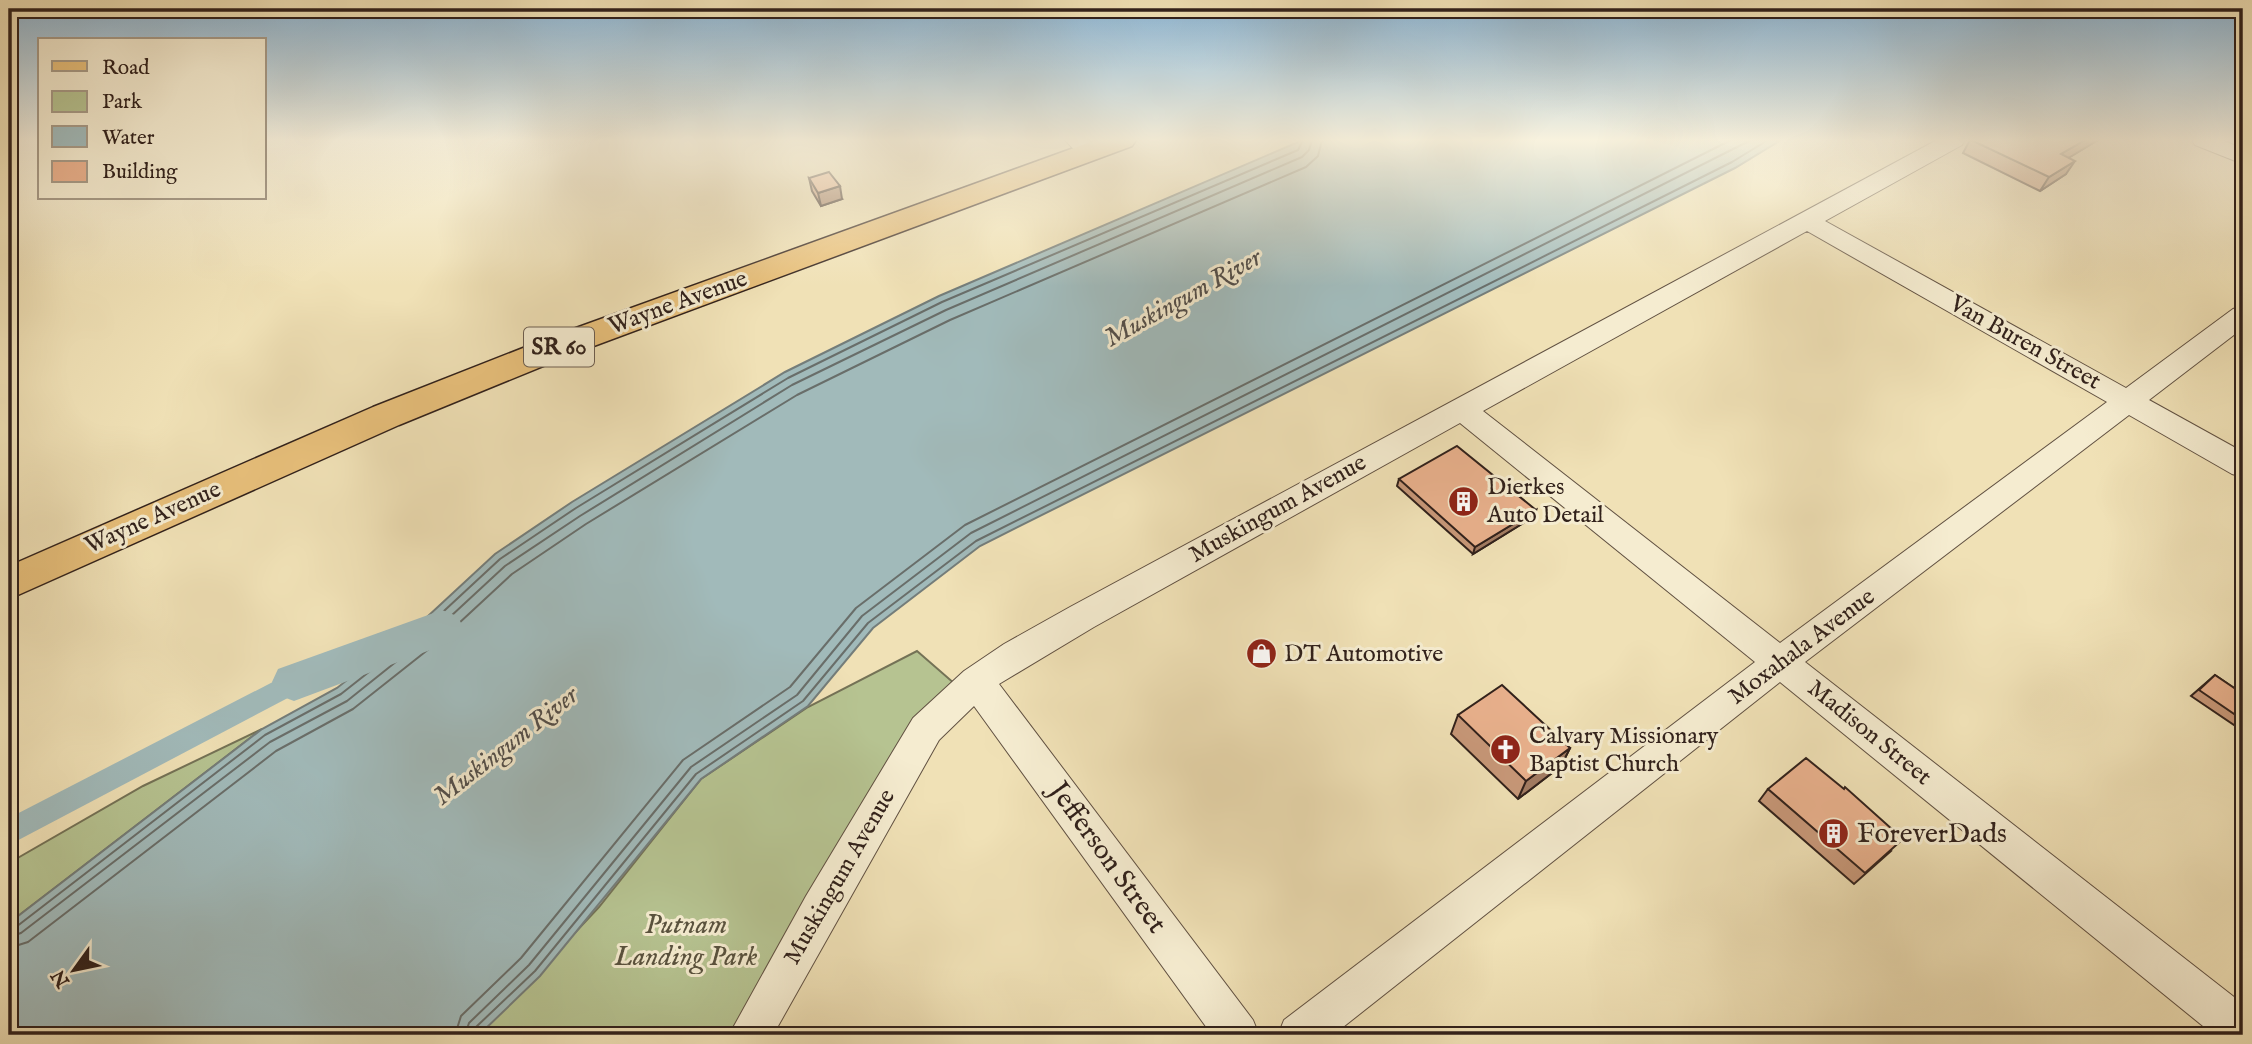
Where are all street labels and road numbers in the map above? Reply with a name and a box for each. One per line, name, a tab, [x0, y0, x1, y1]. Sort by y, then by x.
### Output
street label: Wayne Avenue	[604, 264, 752, 342]
street label: Van Buren Street	[1943, 288, 2106, 397]
road number: SR 60	[524, 328, 594, 366]
street label: Muskingum Avenue	[1184, 447, 1372, 571]
street label: Wayne Avenue	[80, 474, 226, 562]
street label: Moxahala Avenue	[1722, 582, 1882, 712]
street label: Madison Street	[1801, 673, 1937, 793]
street label: Jefferson Street	[1039, 773, 1174, 941]
street label: Muskingum Avenue	[777, 784, 903, 970]

